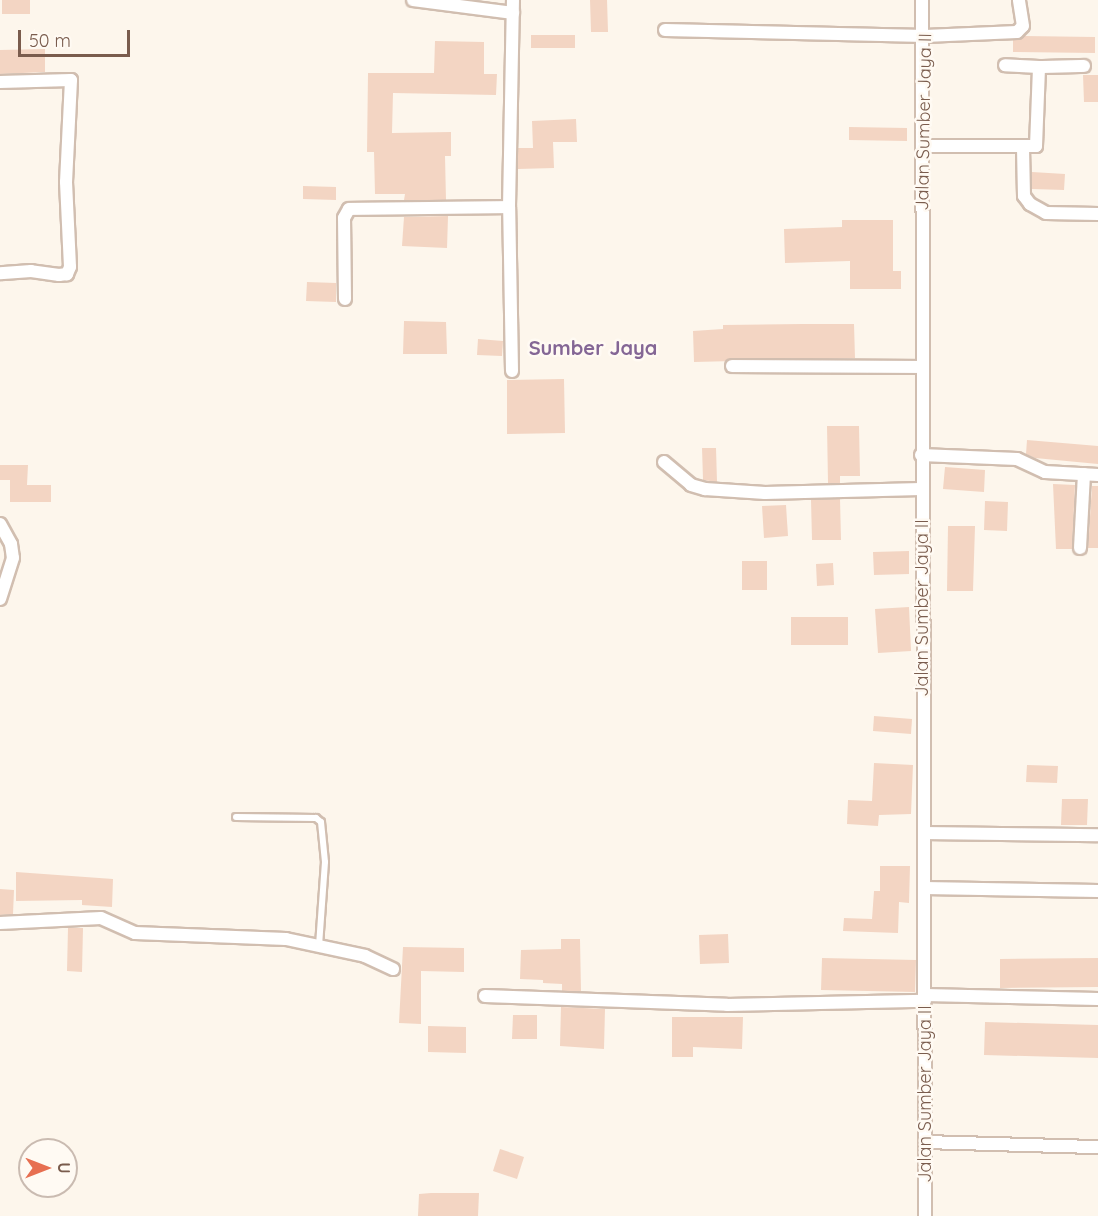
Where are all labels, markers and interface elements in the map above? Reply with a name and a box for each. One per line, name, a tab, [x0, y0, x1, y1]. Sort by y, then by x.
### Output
scale bar	[21, 18, 134, 56]
text: 50 m	[29, 29, 71, 52]
street label: Jalan Sumber Jaya II	[912, 33, 936, 211]
district label: Sumber Jaya	[529, 335, 657, 359]
street label: Jalan Sumber Jaya II	[911, 519, 933, 697]
street label: Jalan Sumber Jaya II	[914, 1005, 936, 1183]
north arrow	[18, 1138, 78, 1198]
text: U	[54, 1162, 74, 1174]

